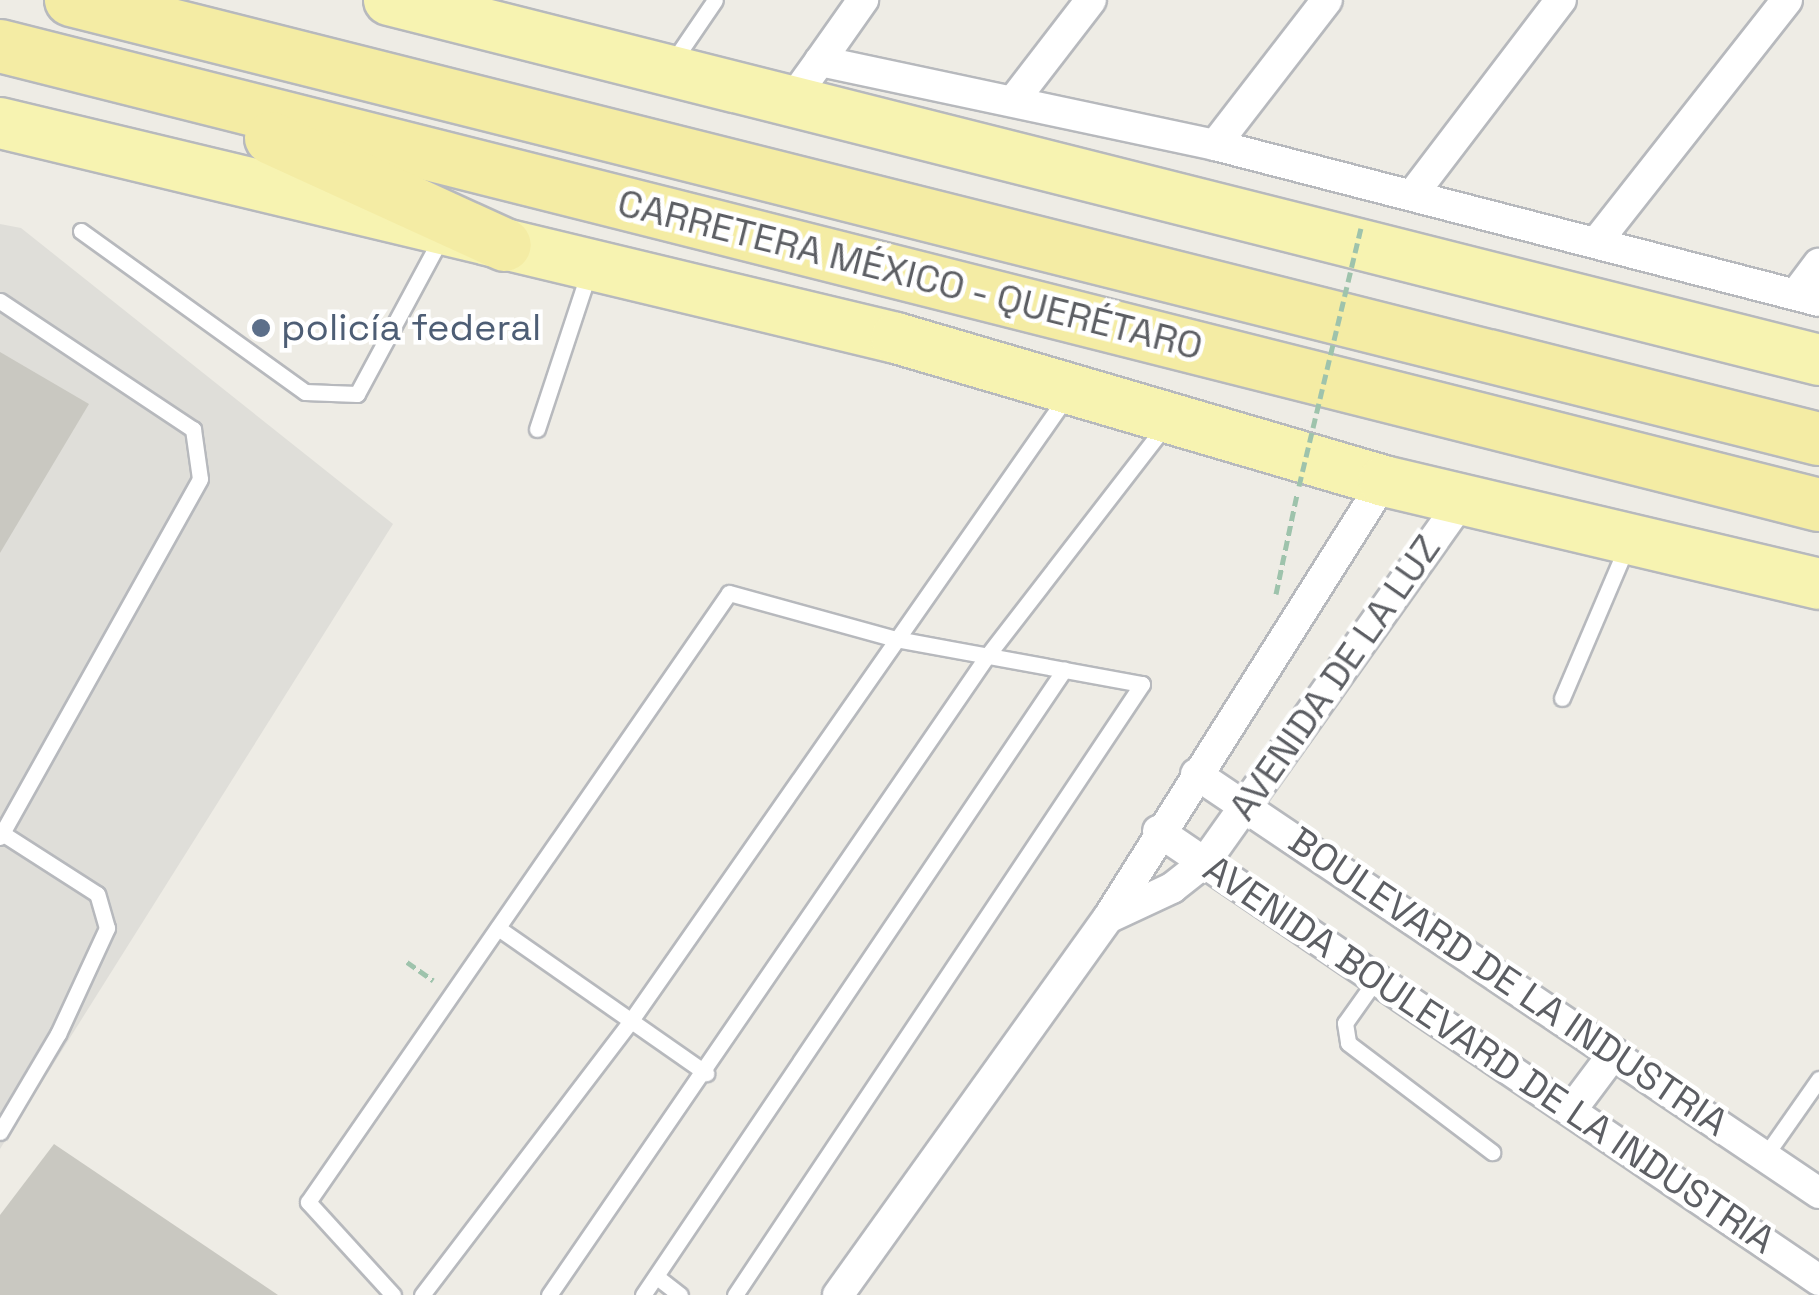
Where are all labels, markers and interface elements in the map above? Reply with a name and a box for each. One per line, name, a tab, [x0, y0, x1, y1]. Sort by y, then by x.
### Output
street label: CARRETERA MÉXICO - QUERÉTARO	[612, 180, 1208, 370]
place label: policía federal	[281, 305, 541, 351]
marker: policía federal	[250, 317, 272, 339]
street label: AVENIDA DE LA LUZ	[1219, 526, 1451, 830]
street label: BOULEVARD DE LA INDUSTRIA	[1280, 818, 1736, 1146]
street label: AVENIDA BOULEVARD DE LA INDUSTRIA	[1194, 846, 1784, 1264]

